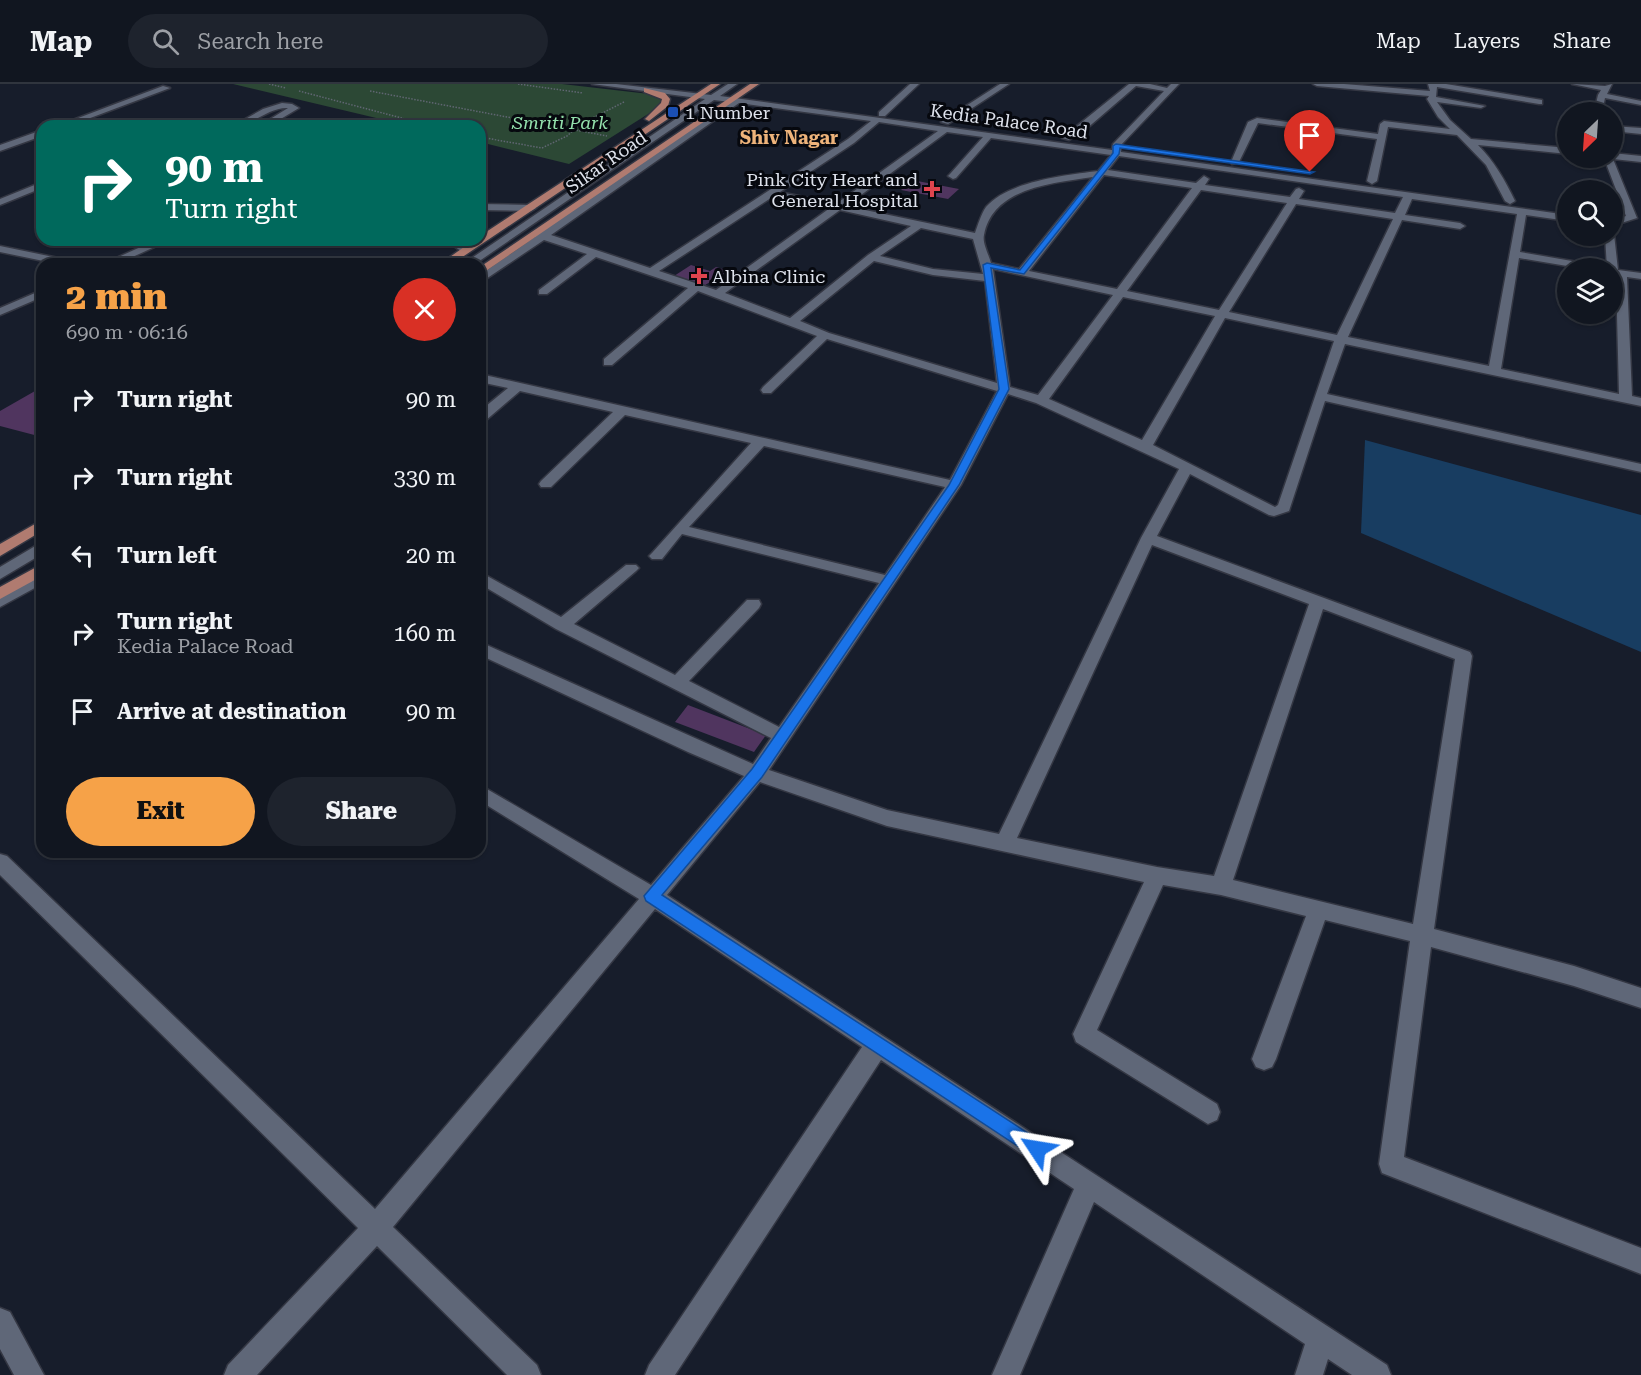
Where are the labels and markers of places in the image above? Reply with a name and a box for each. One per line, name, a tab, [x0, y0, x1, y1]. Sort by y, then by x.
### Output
place label: 1 Number	[685, 102, 770, 123]
marker: 1 Number	[666, 105, 680, 119]
pin	[1284, 110, 1335, 172]
place label: Pink City Heart and General Hospital	[746, 169, 918, 211]
marker: Pink City Heart and General Hospital	[923, 180, 941, 198]
place label: Albina Clinic	[712, 266, 825, 287]
marker: Albina Clinic	[690, 267, 708, 285]

